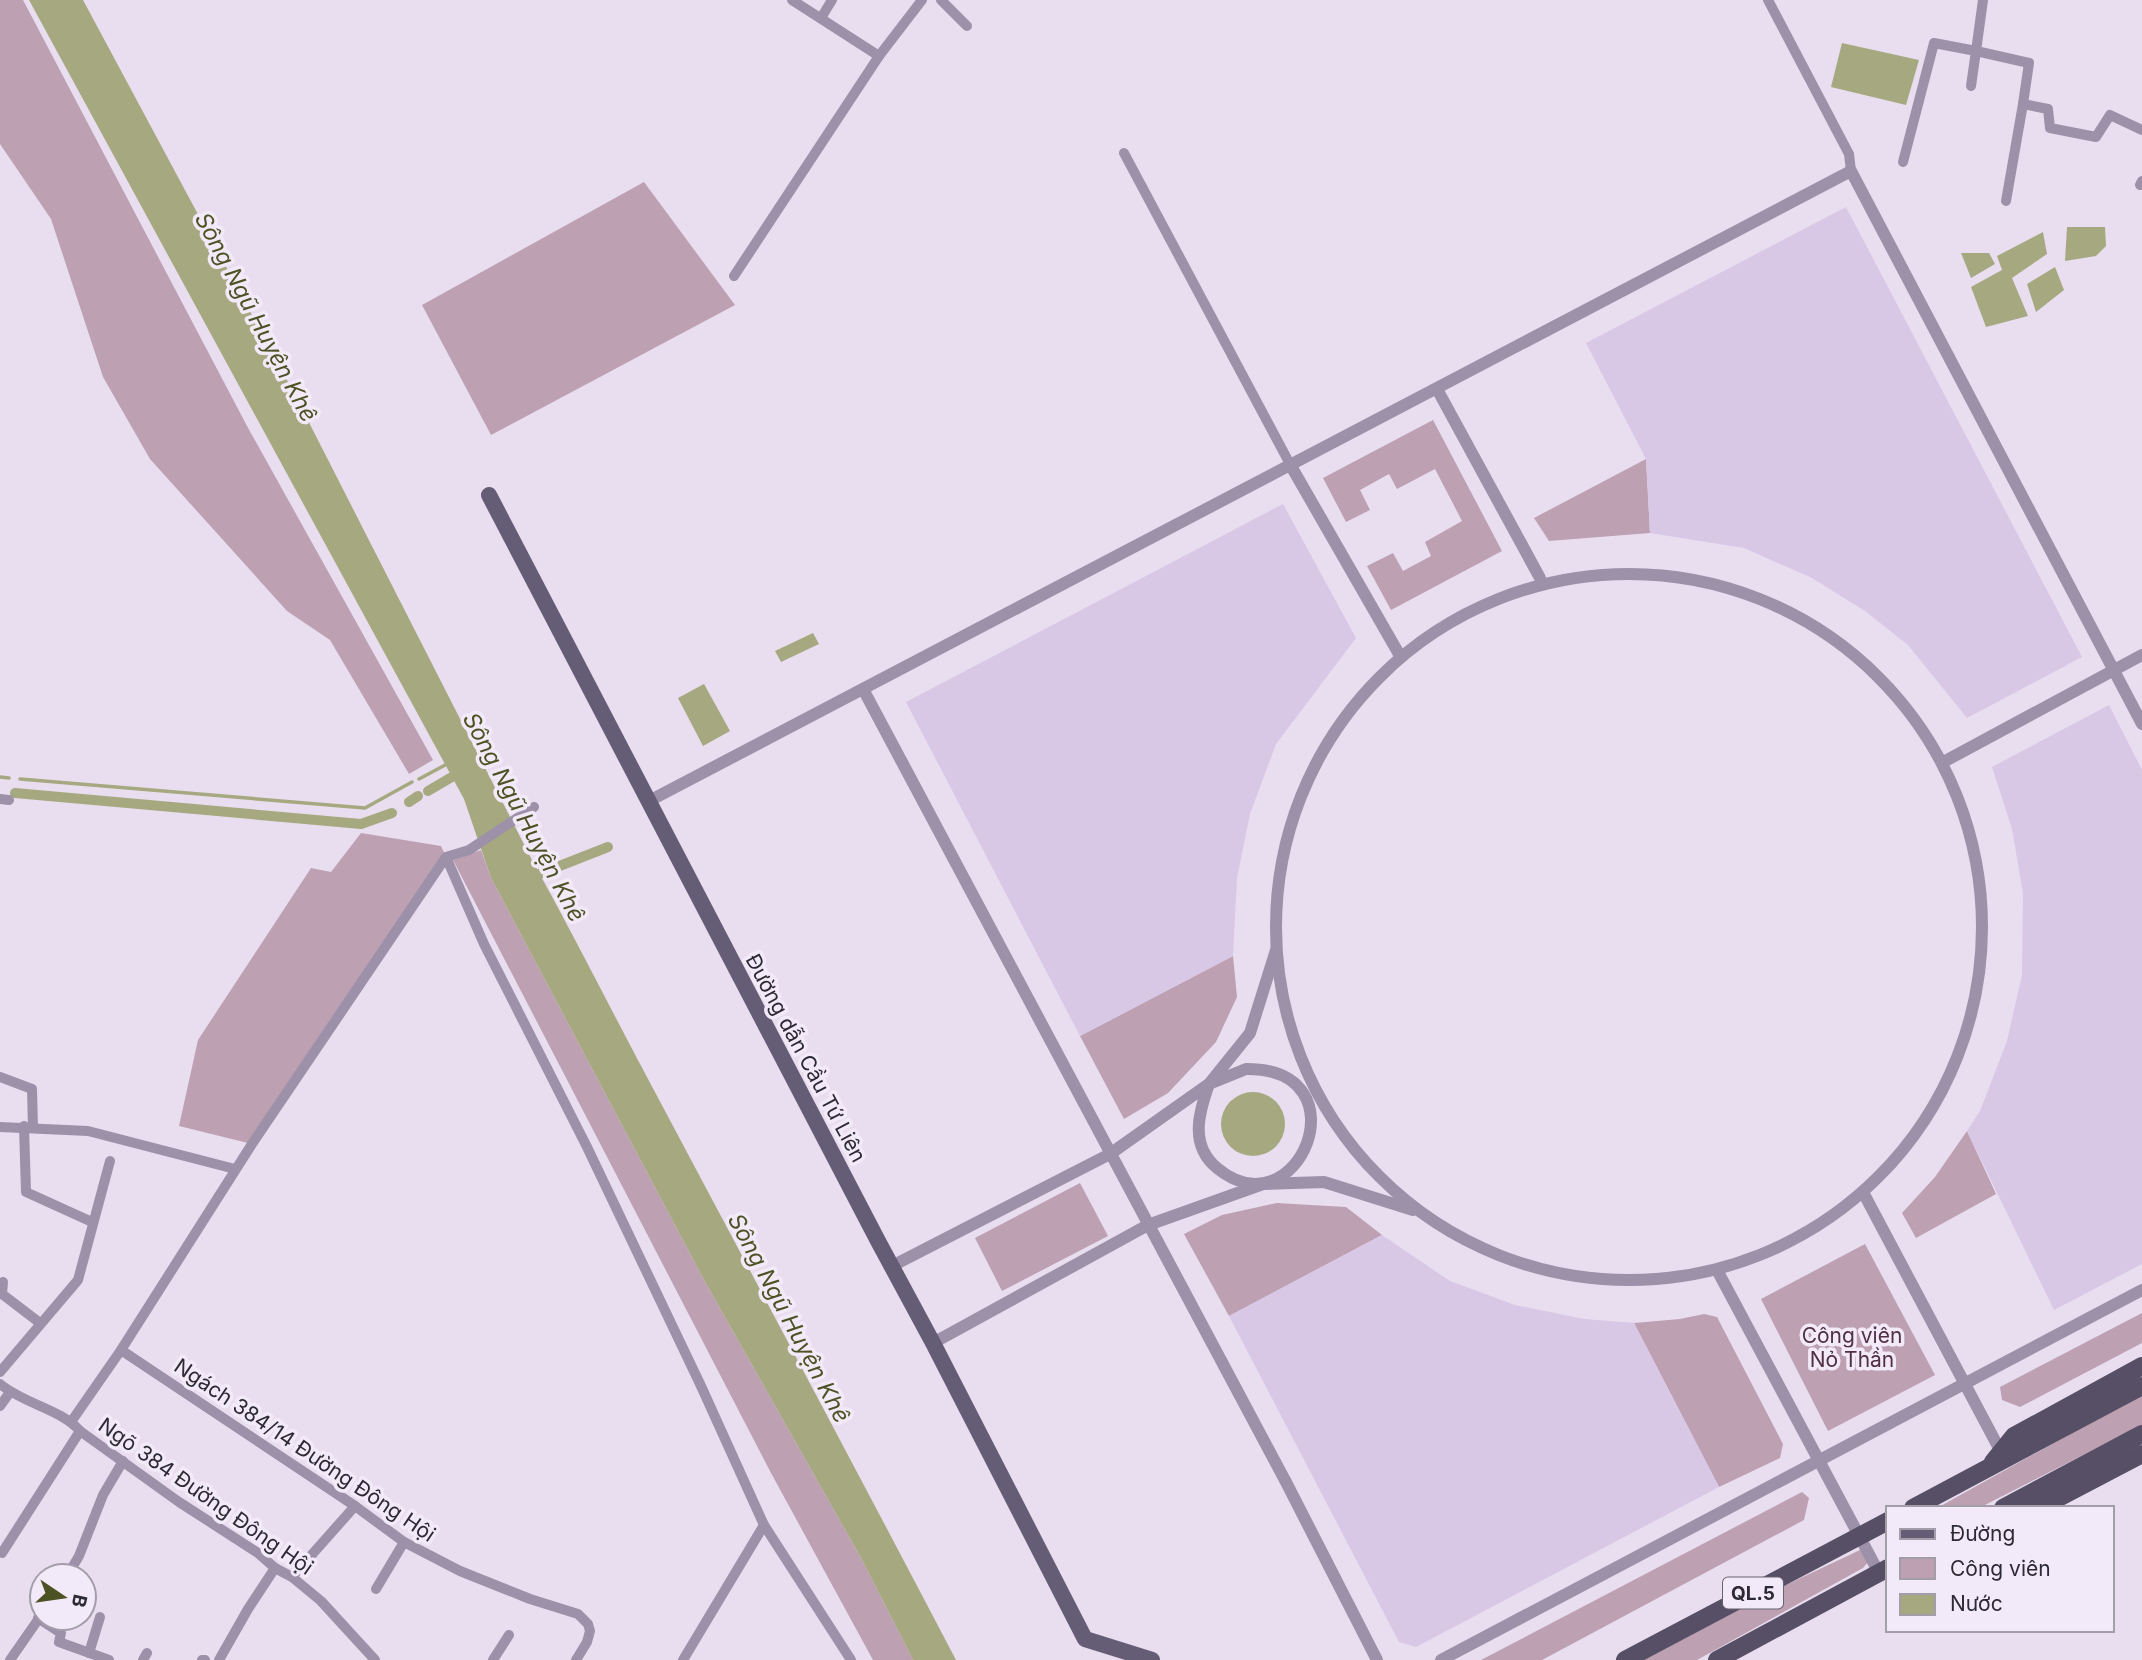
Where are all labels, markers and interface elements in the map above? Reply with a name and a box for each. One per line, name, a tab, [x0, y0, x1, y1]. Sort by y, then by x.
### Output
water label: Sông Ngũ Huyện Khê	[189, 208, 323, 426]
water label: Sông Ngũ Huyện Khê	[457, 708, 591, 926]
street label: Đường dẫn Cầu Tứ Liên	[740, 950, 872, 1166]
water label: Sông Ngũ Huyện Khê	[722, 1209, 856, 1427]
park label: Công viên Nỏ Thần	[1802, 1323, 1902, 1372]
street label: Ngách 384/14 Đường Đông Hội	[170, 1353, 440, 1547]
street label: Ngõ 384 Đường Đông Hội	[94, 1412, 318, 1580]
legend	[1886, 1506, 2114, 1632]
text: Đường	[1950, 1521, 2015, 1546]
text: Công viên	[1950, 1556, 2051, 1581]
north arrow	[28, 1562, 98, 1632]
road number: QL.5	[1723, 1578, 1783, 1609]
text: Nước	[1950, 1591, 2003, 1616]
text: B	[66, 1592, 92, 1609]

